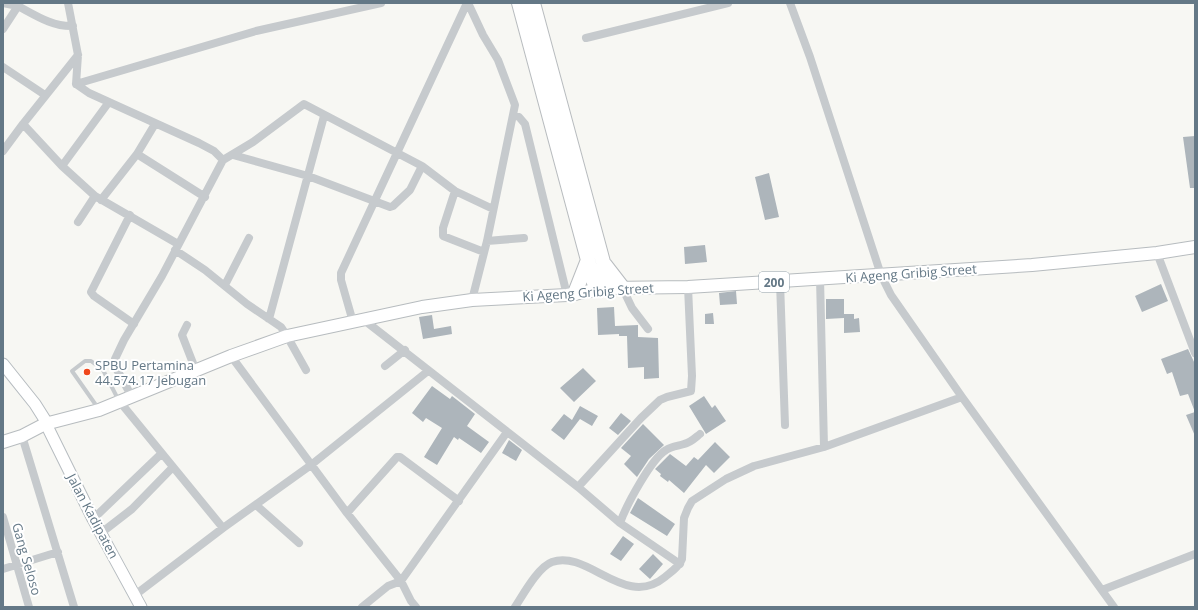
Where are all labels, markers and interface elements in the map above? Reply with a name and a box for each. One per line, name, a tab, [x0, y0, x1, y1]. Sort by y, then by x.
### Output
street label: Ki Ageng Gribig Street	[845, 259, 978, 287]
road number: 200	[759, 272, 789, 292]
street label: Ki Ageng Gribig Street	[522, 278, 655, 306]
place label: SPBU Pertamina 44.574.17 Jebugan	[95, 356, 206, 389]
marker: SPBU Pertamina 44.574.17 Jebugan	[82, 367, 92, 377]
street label: Jalan Kadipaten	[62, 468, 123, 562]
street label: Gang Seloso	[8, 521, 46, 598]

